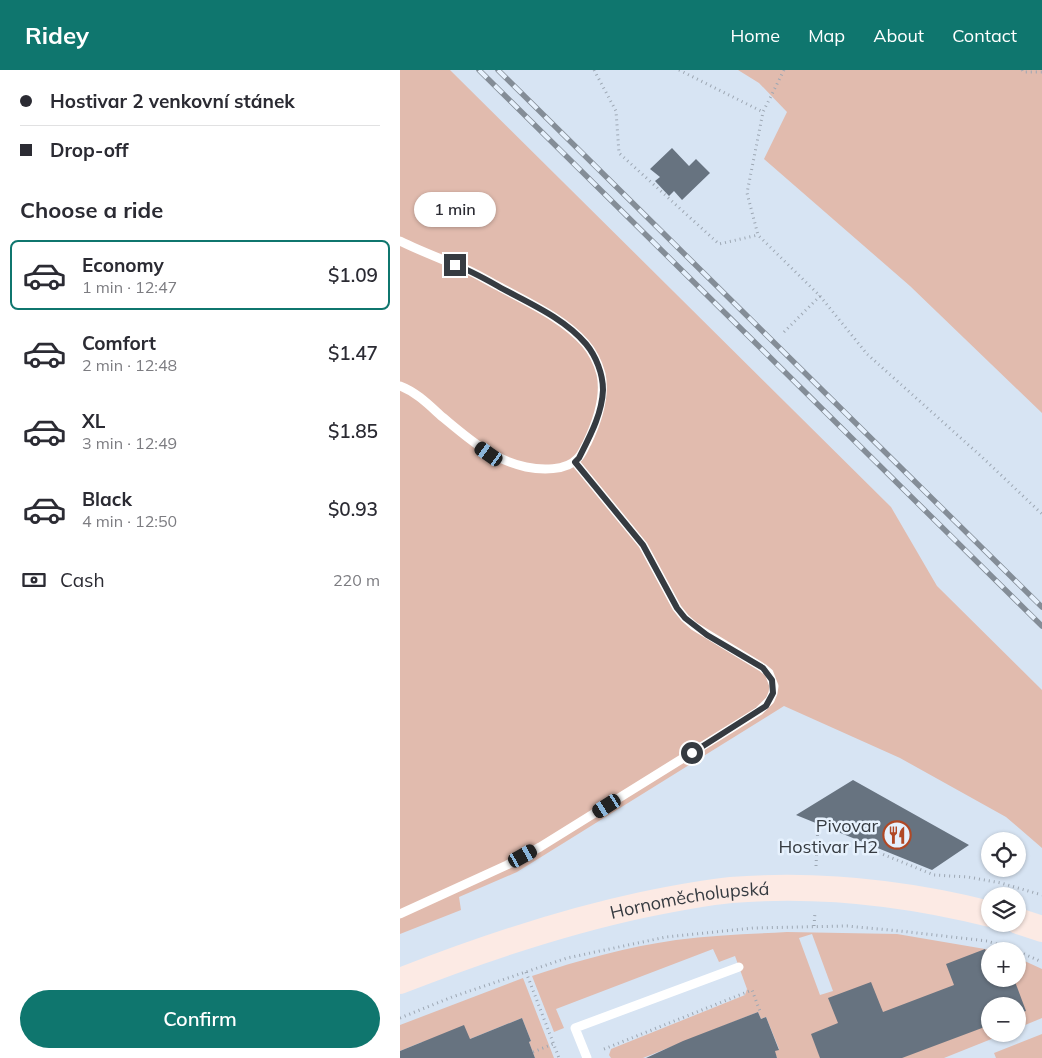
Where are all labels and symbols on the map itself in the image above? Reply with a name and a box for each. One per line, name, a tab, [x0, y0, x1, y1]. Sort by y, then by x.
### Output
callout: 1 min	[414, 192, 496, 228]
route end	[444, 254, 466, 276]
car	[472, 439, 505, 469]
route start	[681, 742, 703, 764]
car	[590, 792, 623, 820]
place label: Pivovar Hostivar H2	[779, 814, 878, 858]
restaurant icon: Pivovar Hostivar H2	[882, 820, 912, 850]
car	[506, 842, 539, 870]
street label: Hornoměcholupská	[608, 876, 770, 923]

